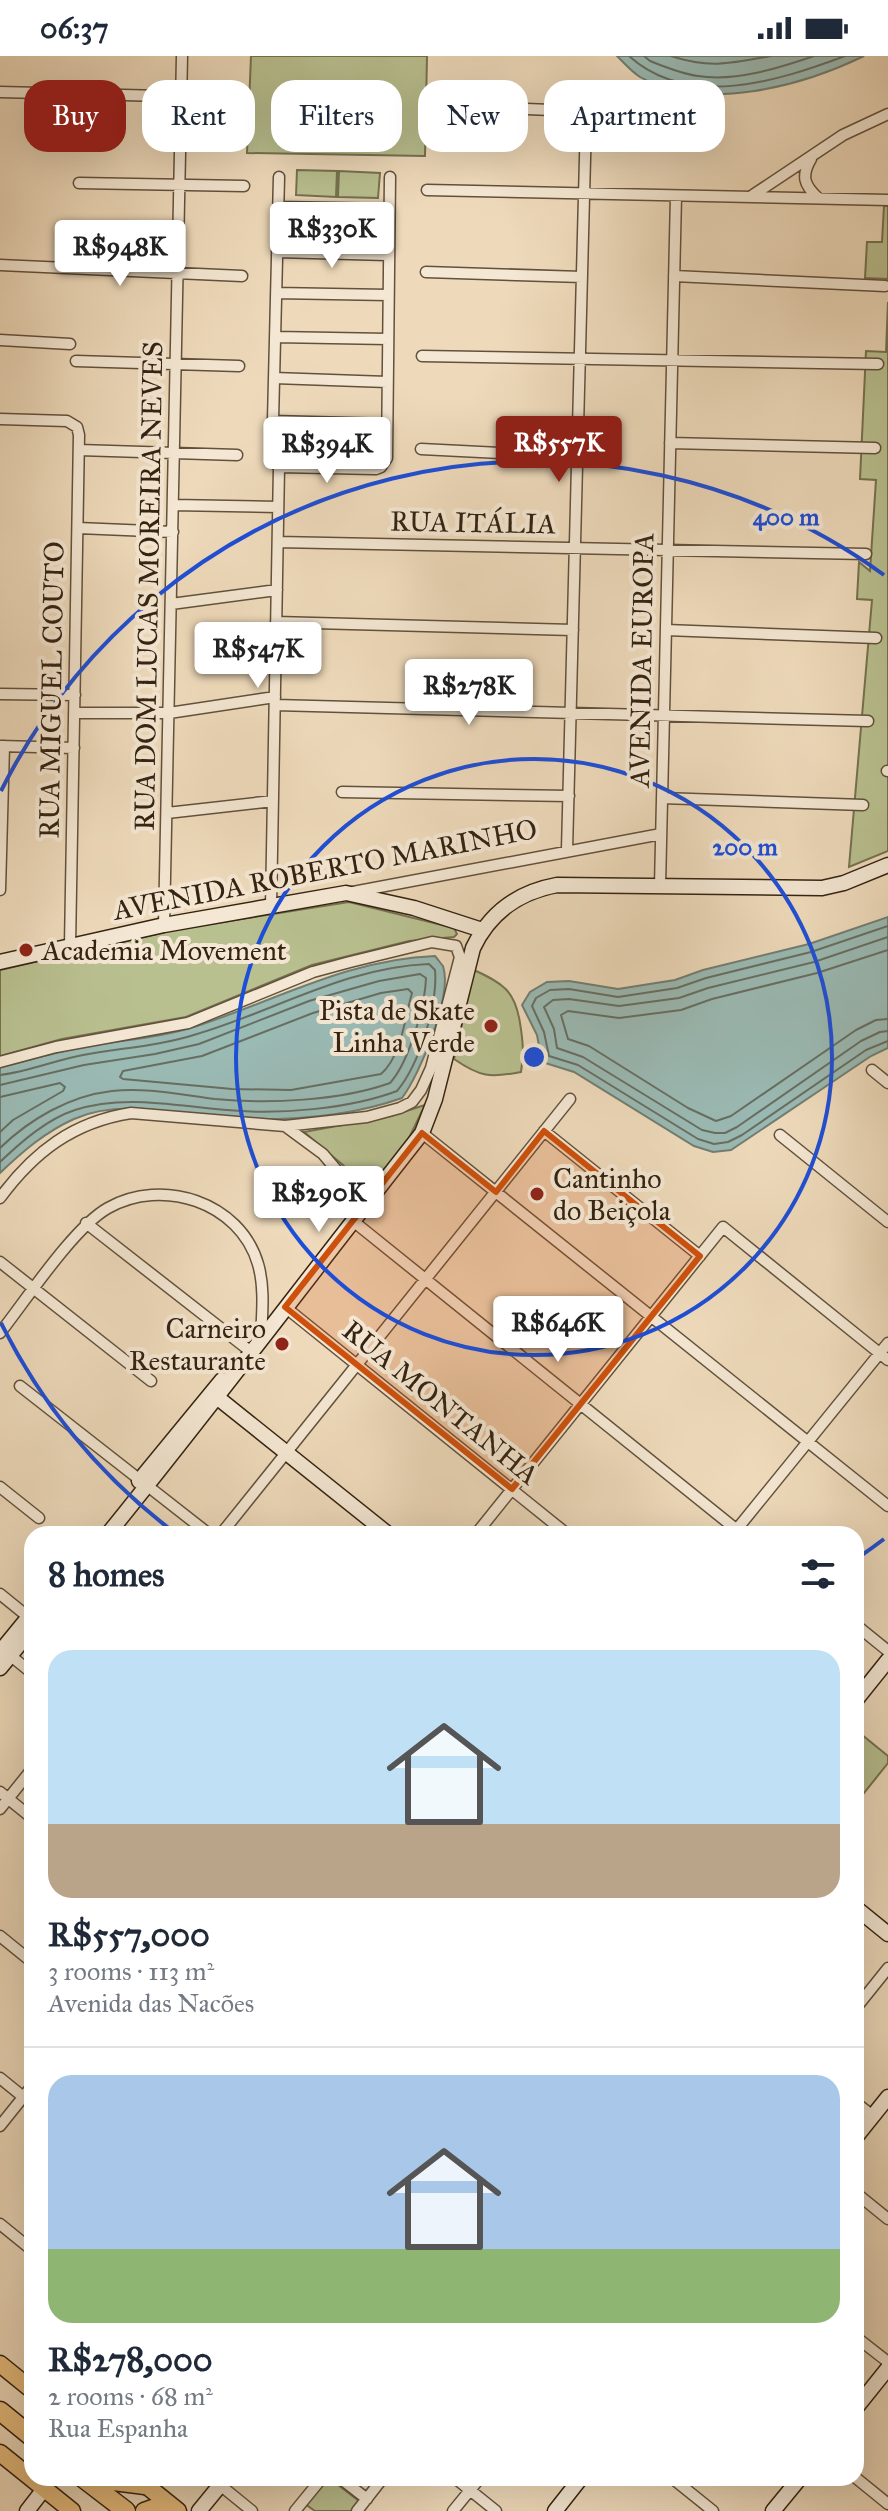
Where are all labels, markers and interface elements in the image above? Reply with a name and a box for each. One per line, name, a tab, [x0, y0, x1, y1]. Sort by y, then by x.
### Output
text: 06:37	[40, 10, 108, 46]
chip: Buy	[24, 80, 126, 152]
chip: Rent	[142, 80, 255, 152]
chip: Filters	[271, 80, 402, 152]
chip: New	[418, 80, 528, 152]
chip: Apartment	[544, 80, 725, 152]
pin: R$330K	[267, 202, 397, 270]
text: R$330K	[288, 212, 376, 244]
pin: R$948K	[55, 220, 185, 288]
text: R$948K	[73, 230, 167, 262]
street label: RUA DOM LUCAS MOREIRA NEVES	[127, 341, 170, 831]
pin: R$557K	[494, 416, 624, 484]
pin: R$394K	[262, 417, 392, 485]
text: R$557K	[514, 426, 604, 458]
text: R$394K	[281, 427, 373, 459]
text: 400 m	[753, 502, 820, 532]
street label: RUA ITÁLIA	[390, 504, 556, 541]
street label: AVENIDA EUROPA	[622, 532, 661, 789]
street label: RUA MIGUEL COUTO	[31, 541, 72, 839]
pin: R$547K	[193, 622, 323, 690]
text: R$547K	[213, 632, 303, 664]
pin: R$278K	[404, 659, 534, 727]
text: R$278K	[423, 669, 515, 701]
street label: AVENIDA ROBERTO MARINHO	[109, 811, 540, 928]
text: 200 m	[712, 832, 778, 862]
place label: Academia Movement	[41, 933, 287, 968]
marker: Academia Movement	[17, 941, 35, 959]
place label: Pista de Skate Linha Verde	[319, 993, 475, 1060]
marker: Pista de Skate Linha Verde	[482, 1017, 500, 1035]
centre of rings	[520, 1043, 548, 1071]
place label: Cantinho do Beiçola	[553, 1161, 671, 1228]
pin: R$290K	[254, 1166, 384, 1234]
text: R$290K	[272, 1176, 366, 1208]
marker: Cantinho do Beiçola	[528, 1185, 546, 1203]
pin: R$646K	[493, 1296, 623, 1364]
text: R$646K	[511, 1306, 605, 1338]
place label: Carneiro Restaurante	[129, 1311, 266, 1378]
street label: RUA MONTANHA	[335, 1313, 546, 1492]
marker: Carneiro Restaurante	[273, 1335, 291, 1353]
icon: filters	[796, 1552, 840, 1596]
text: 8 homes	[48, 1554, 164, 1595]
icon: home	[372, 1702, 516, 1846]
text: R$557,000	[48, 1914, 210, 1955]
text: 3 rooms · 113 m²	[48, 1955, 214, 1987]
text: Avenida das Nacões	[48, 1987, 254, 2019]
icon: home	[372, 2127, 516, 2271]
text: R$278,000	[48, 2339, 213, 2380]
text: 2 rooms · 68 m²	[48, 2380, 213, 2412]
text: Rua Espanha	[48, 2412, 188, 2444]

